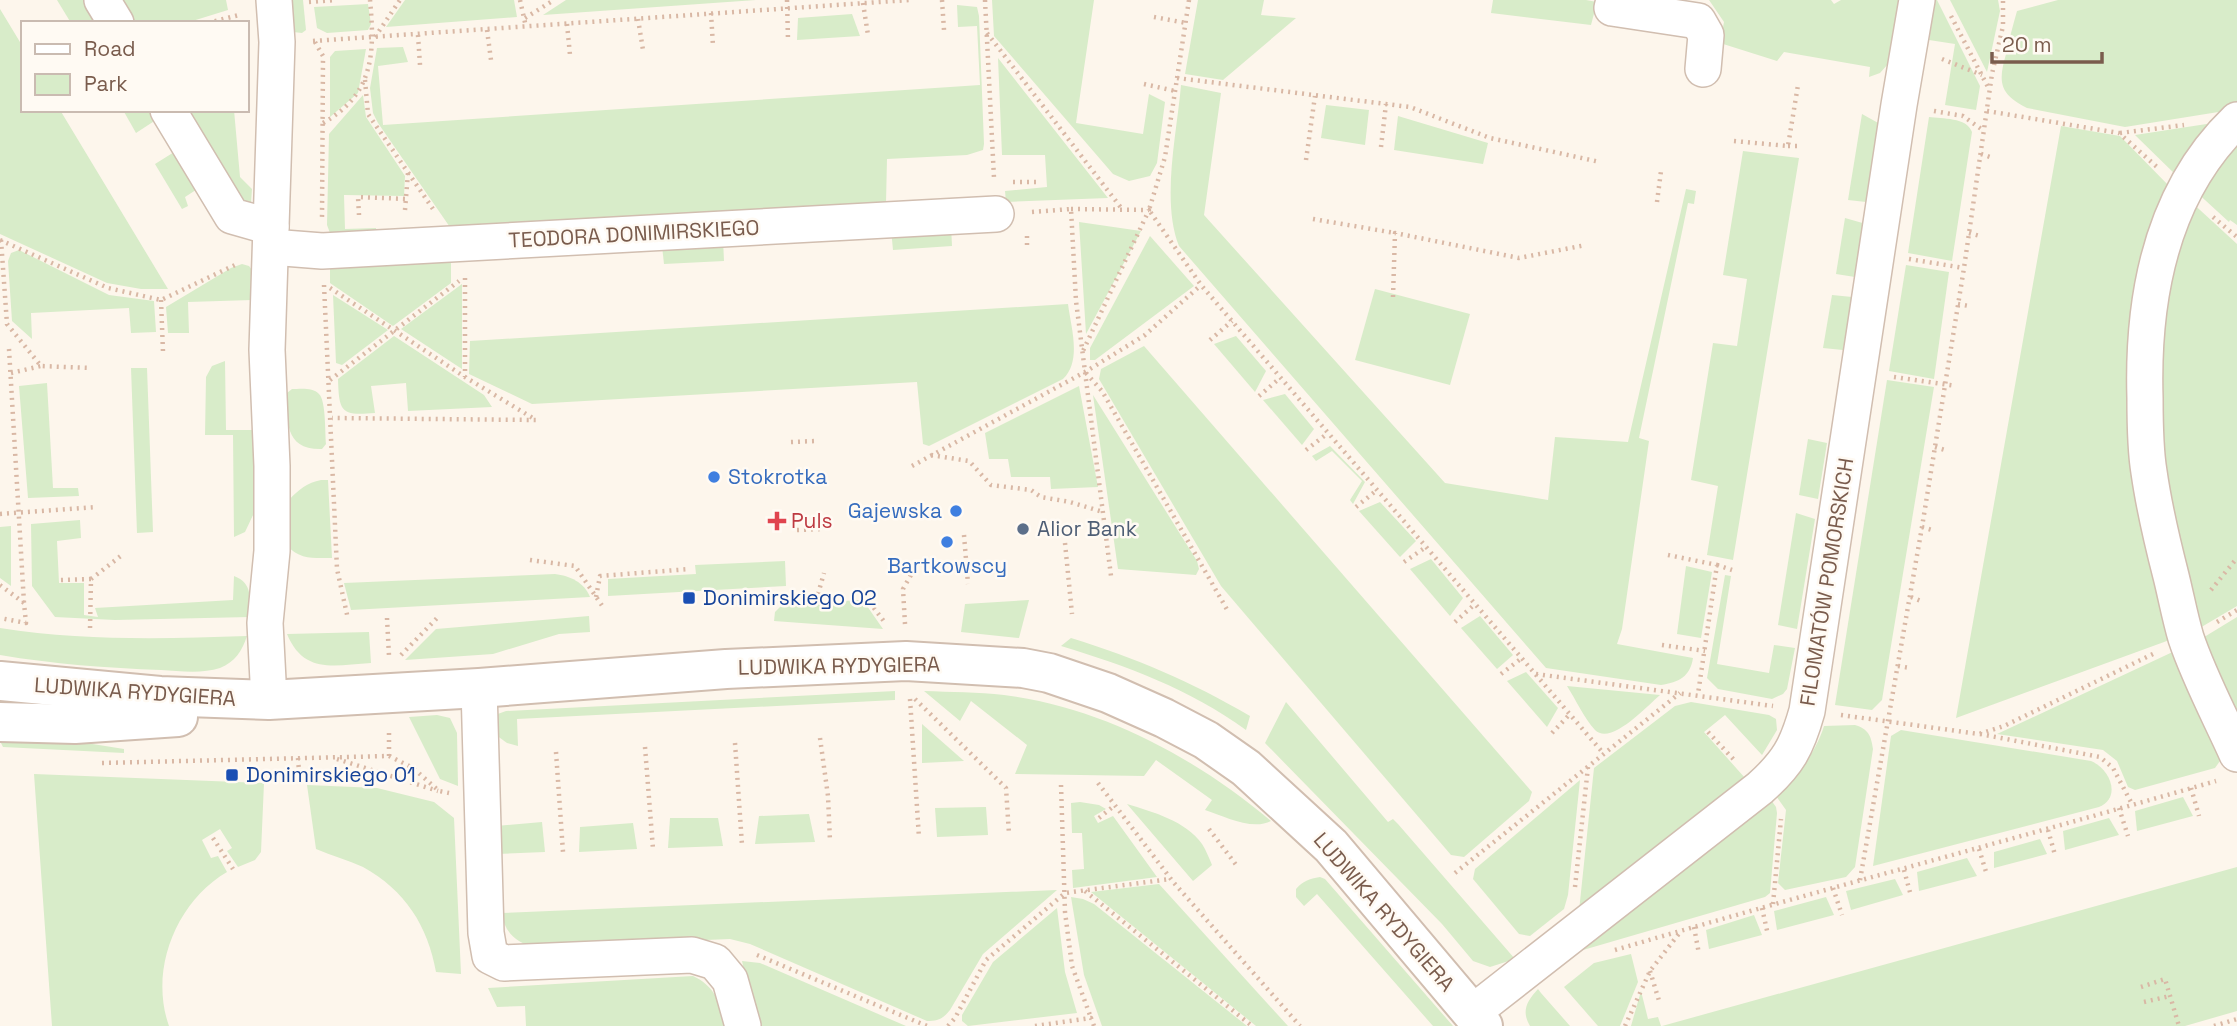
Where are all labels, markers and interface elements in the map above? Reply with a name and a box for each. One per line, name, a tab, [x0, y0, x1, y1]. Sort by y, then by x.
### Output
legend	[21, 21, 248, 112]
scale bar	[1992, 21, 2102, 65]
text: 20 m	[2002, 31, 2052, 58]
text: Road	[84, 35, 136, 62]
text: Park	[84, 70, 128, 97]
street label: TEODORA DONIMIRSKIEGO	[508, 213, 760, 254]
street label: FILOMATÓW POMORSKICH	[1794, 456, 1859, 708]
place label: Stokrotka	[728, 463, 827, 490]
marker: Stokrotka	[706, 469, 722, 485]
place label: Gajewska	[848, 497, 942, 524]
marker: Gajewska	[948, 503, 964, 519]
place label: Puls	[791, 507, 833, 534]
marker: Puls	[769, 513, 785, 529]
place label: Alior Bank	[1037, 515, 1137, 542]
marker: Alior Bank	[1015, 521, 1031, 537]
marker: Bartkowscy	[939, 534, 955, 550]
place label: Bartkowscy	[887, 552, 1007, 579]
place label: Donimirskiego 02	[703, 584, 877, 611]
marker: Donimirskiego 02	[681, 590, 697, 606]
street label: LUDWIKA RYDYGIERA	[738, 650, 940, 681]
street label: LUDWIKA RYDYGIERA	[33, 671, 237, 712]
place label: Donimirskiego 01	[246, 761, 416, 788]
marker: Donimirskiego 01	[224, 767, 240, 783]
street label: LUDWIKA RYDYGIERA	[1308, 827, 1461, 997]

